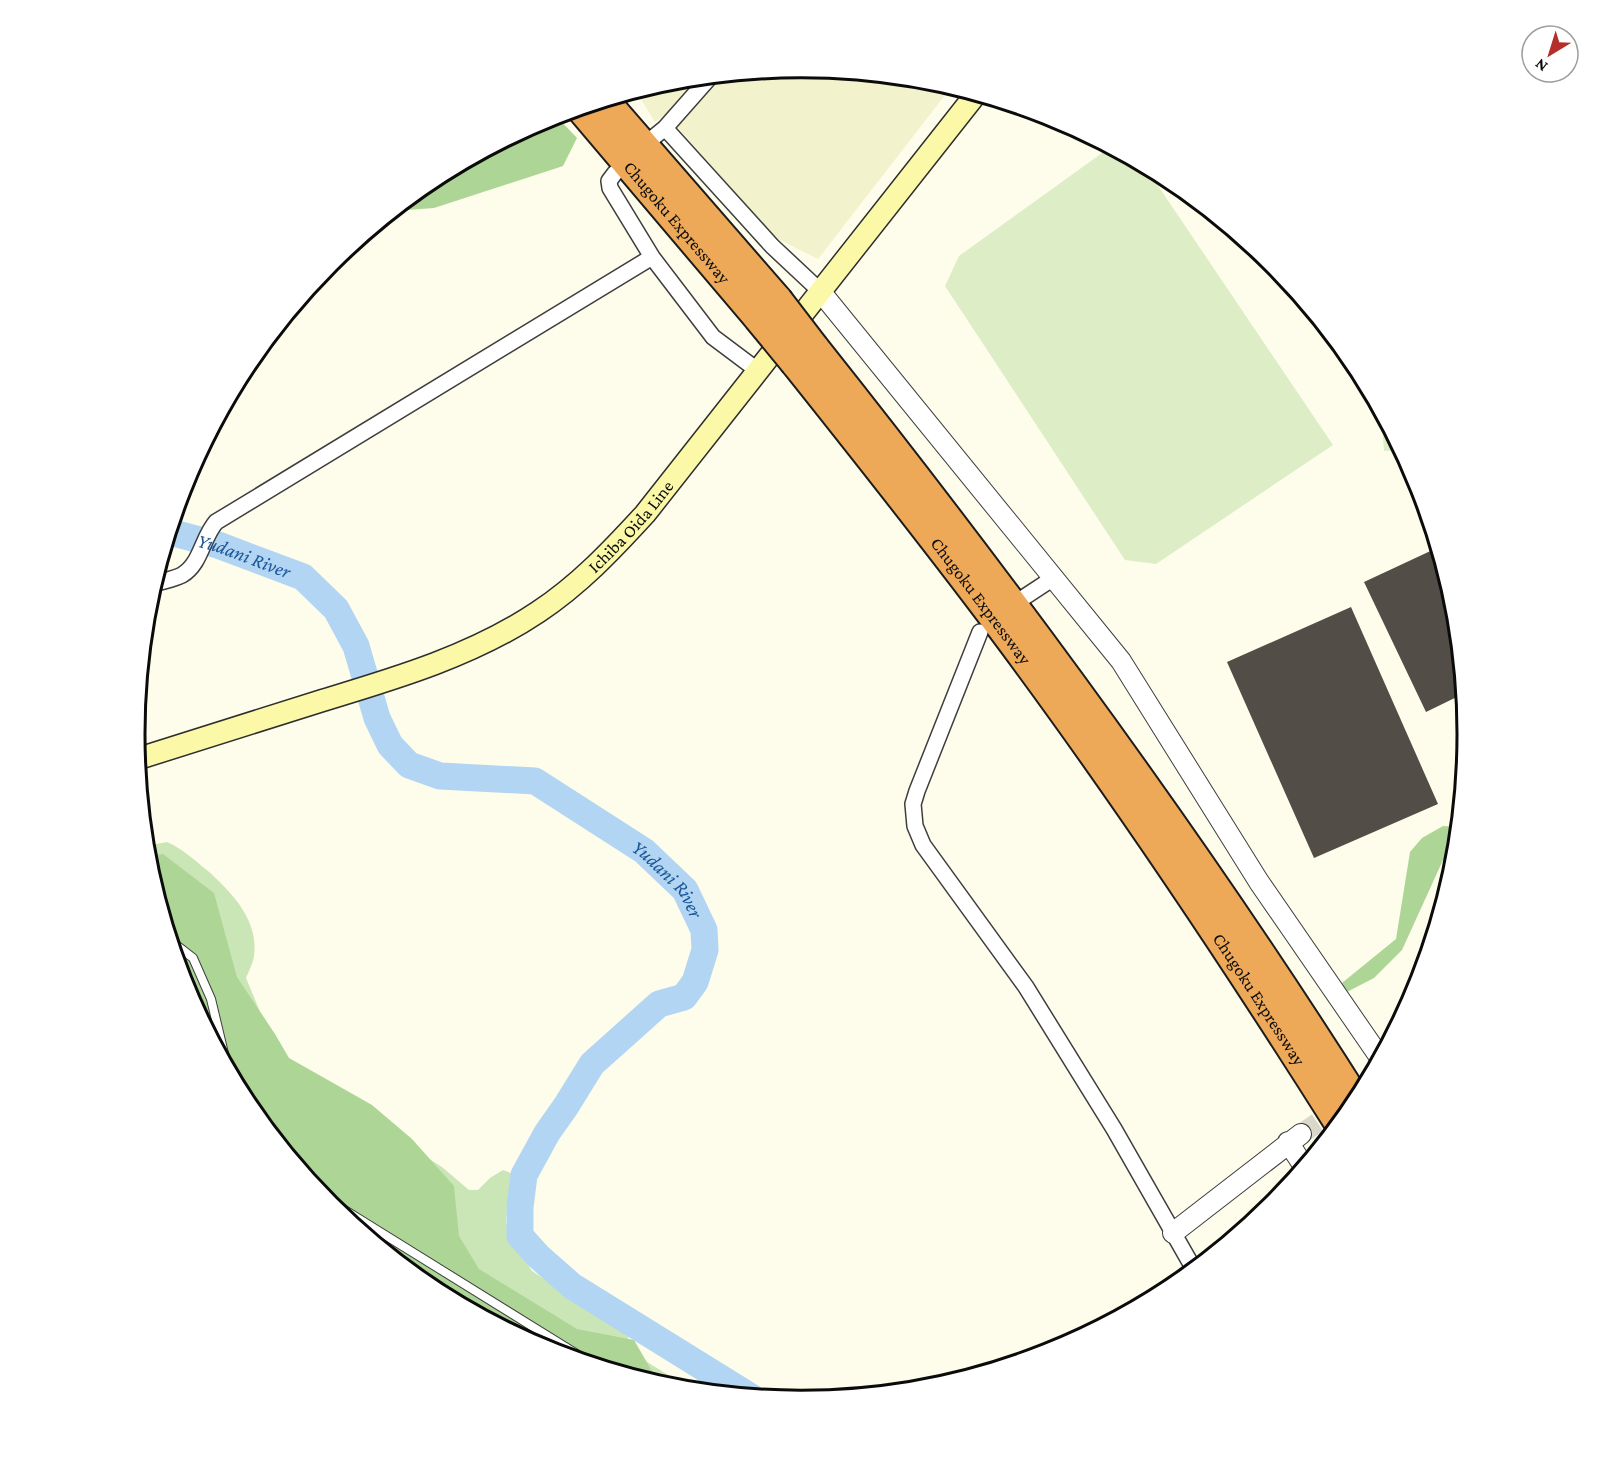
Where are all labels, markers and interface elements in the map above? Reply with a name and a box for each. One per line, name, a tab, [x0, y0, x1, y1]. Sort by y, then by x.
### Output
north arrow	[1520, 24, 1580, 84]
text: N	[1531, 55, 1551, 75]
street label: Chugoku Expressway	[620, 157, 735, 288]
street label: Ichiba Oida Line	[584, 476, 678, 577]
water label: Yudani River	[196, 529, 295, 583]
street label: Chugoku Expressway	[927, 534, 1036, 669]
water label: Yudani River	[629, 836, 708, 922]
street label: Chugoku Expressway	[1209, 929, 1310, 1070]

